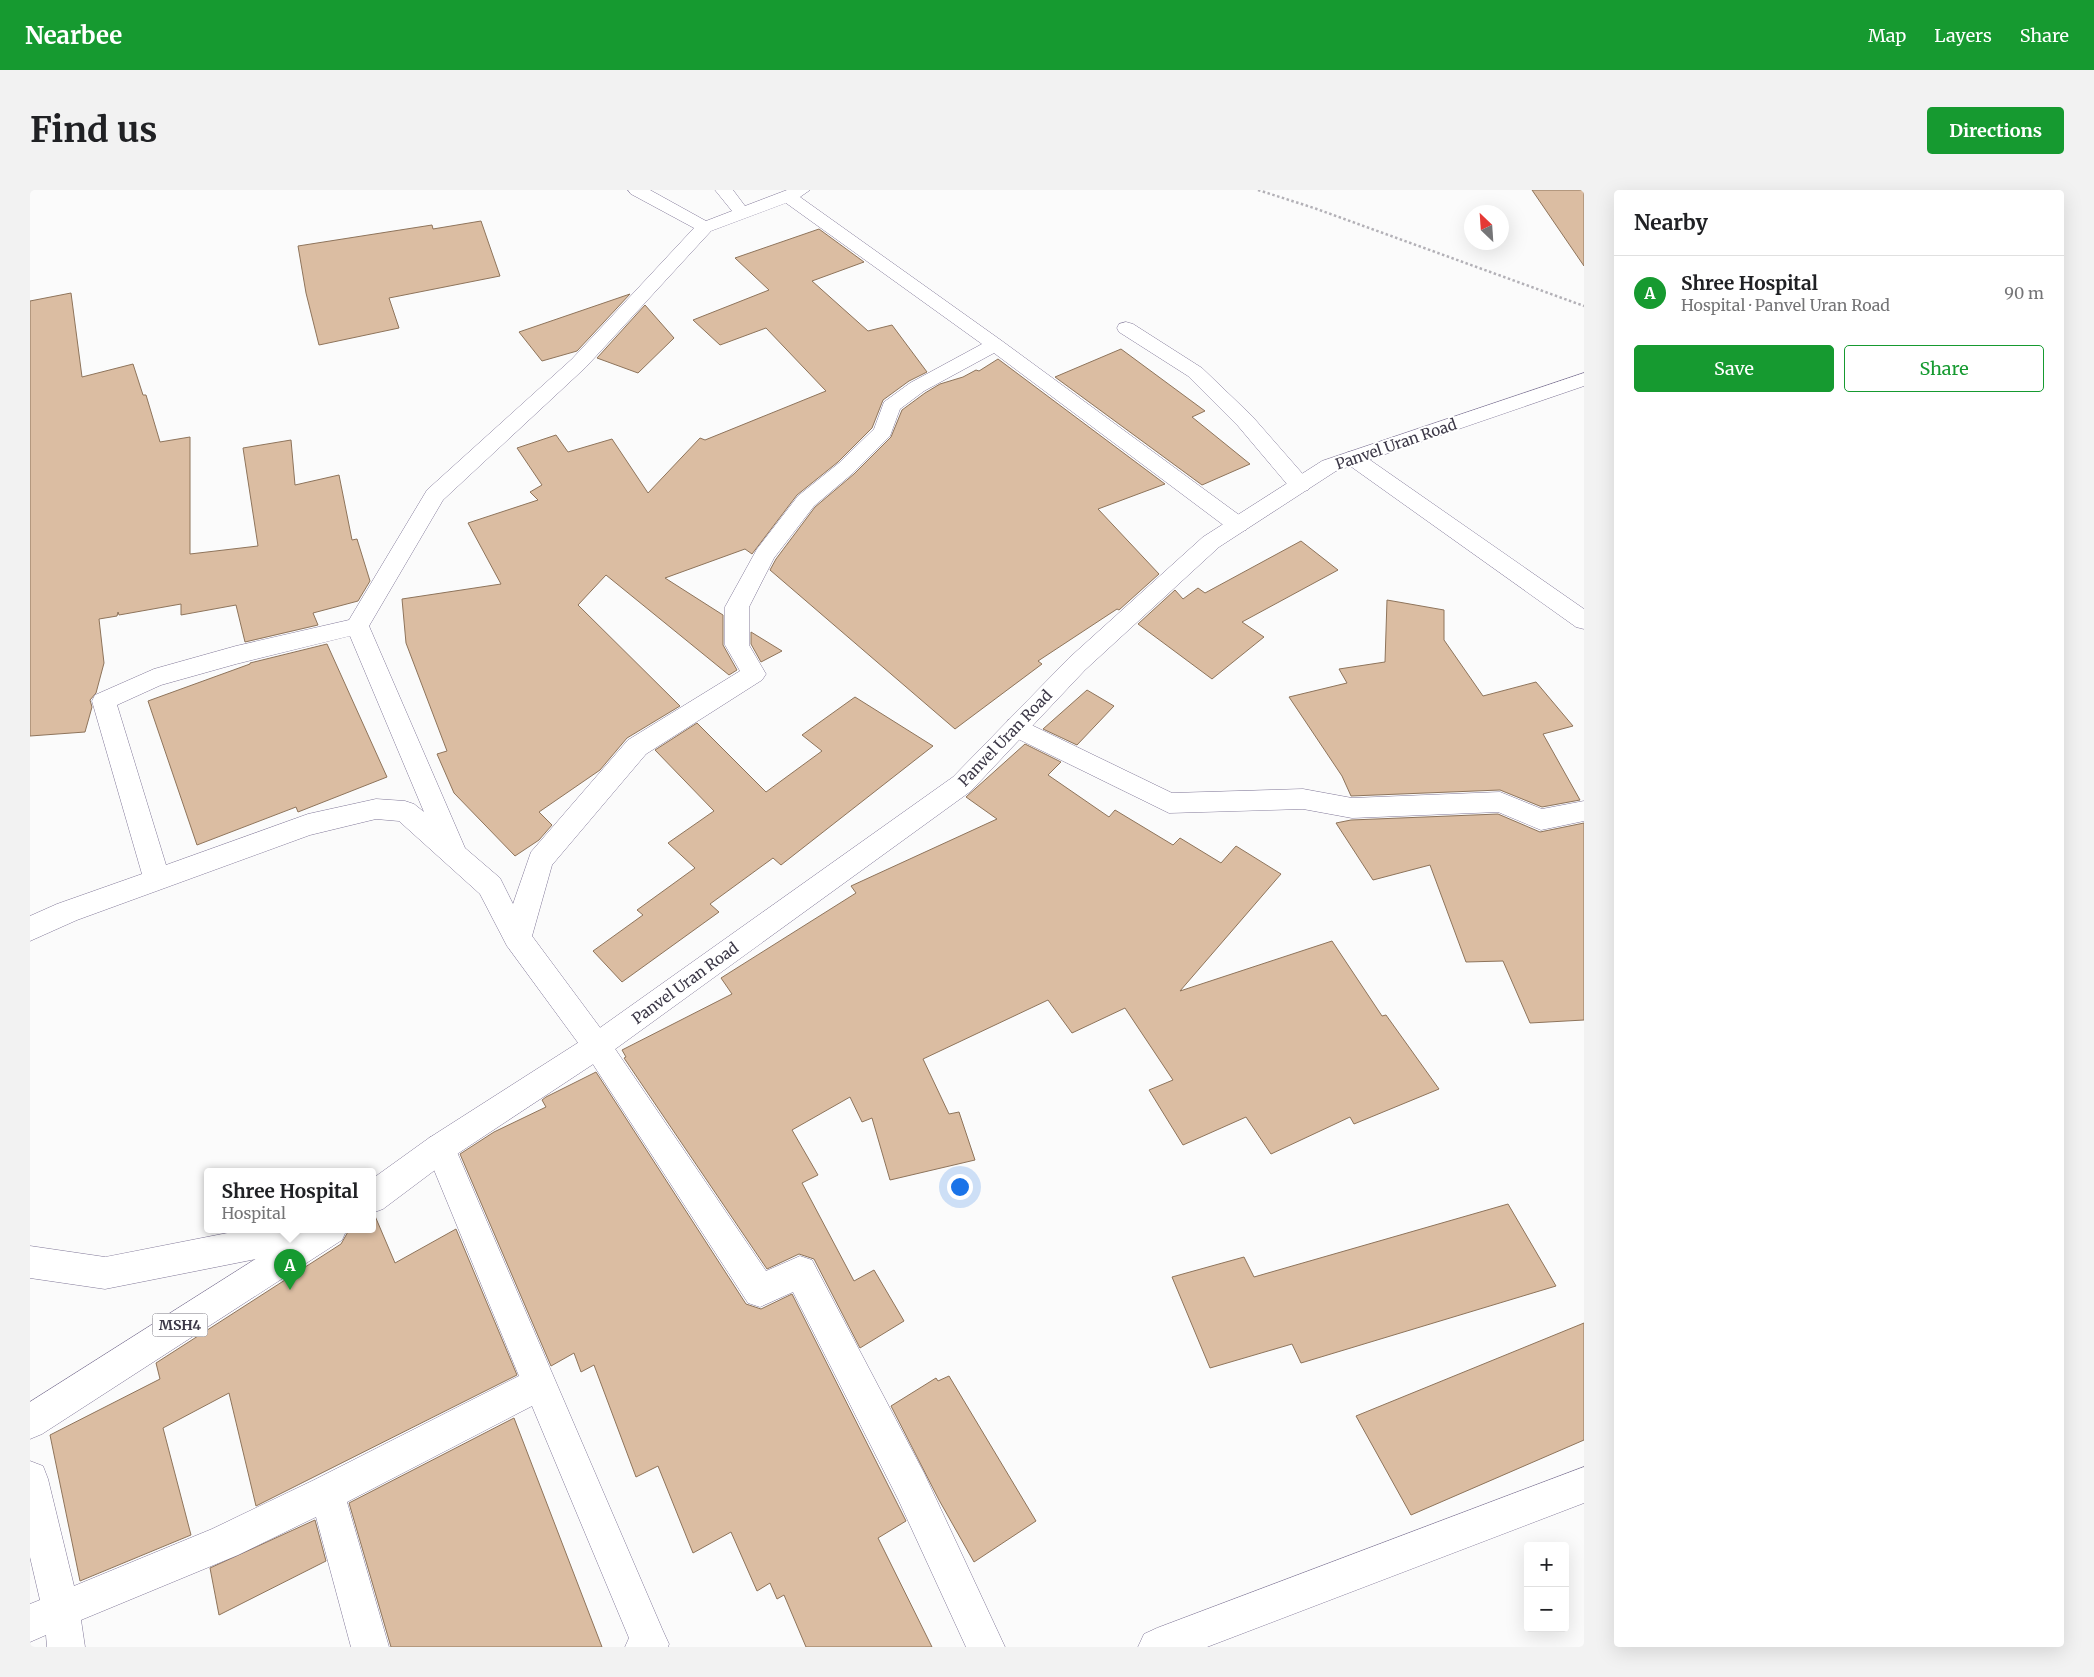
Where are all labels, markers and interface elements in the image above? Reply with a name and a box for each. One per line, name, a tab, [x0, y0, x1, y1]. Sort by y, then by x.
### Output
text: Nearbee	[25, 20, 122, 51]
text: Map	[1868, 24, 1906, 47]
text: Layers	[1934, 24, 1992, 47]
text: Share	[2020, 24, 2069, 47]
button: Directions	[1927, 107, 2064, 154]
text: Find us	[30, 108, 157, 152]
north arrow	[1464, 205, 1509, 250]
text: Nearby	[1634, 209, 1708, 236]
text: Shree Hospital	[1681, 271, 1818, 295]
text: A	[1644, 283, 1656, 303]
text: 90 m	[2004, 283, 2044, 303]
text: Hospital · Panvel Uran Road	[1681, 295, 1890, 315]
button: Save	[1634, 345, 1834, 392]
button: Share	[1844, 345, 2044, 392]
street label: Panvel Uran Road	[1333, 414, 1459, 474]
street label: Panvel Uran Road	[954, 686, 1056, 790]
street label: Panvel Uran Road	[628, 938, 742, 1028]
popup	[204, 1168, 376, 1233]
your location	[947, 1174, 973, 1200]
text: Shree Hospital	[222, 1179, 358, 1203]
text: Hospital	[222, 1203, 286, 1223]
pin: A	[274, 1249, 306, 1290]
road number: MSH4	[152, 1314, 208, 1336]
map controls	[1524, 1542, 1569, 1632]
button: +	[1524, 1542, 1569, 1587]
button: −	[1524, 1587, 1569, 1632]

